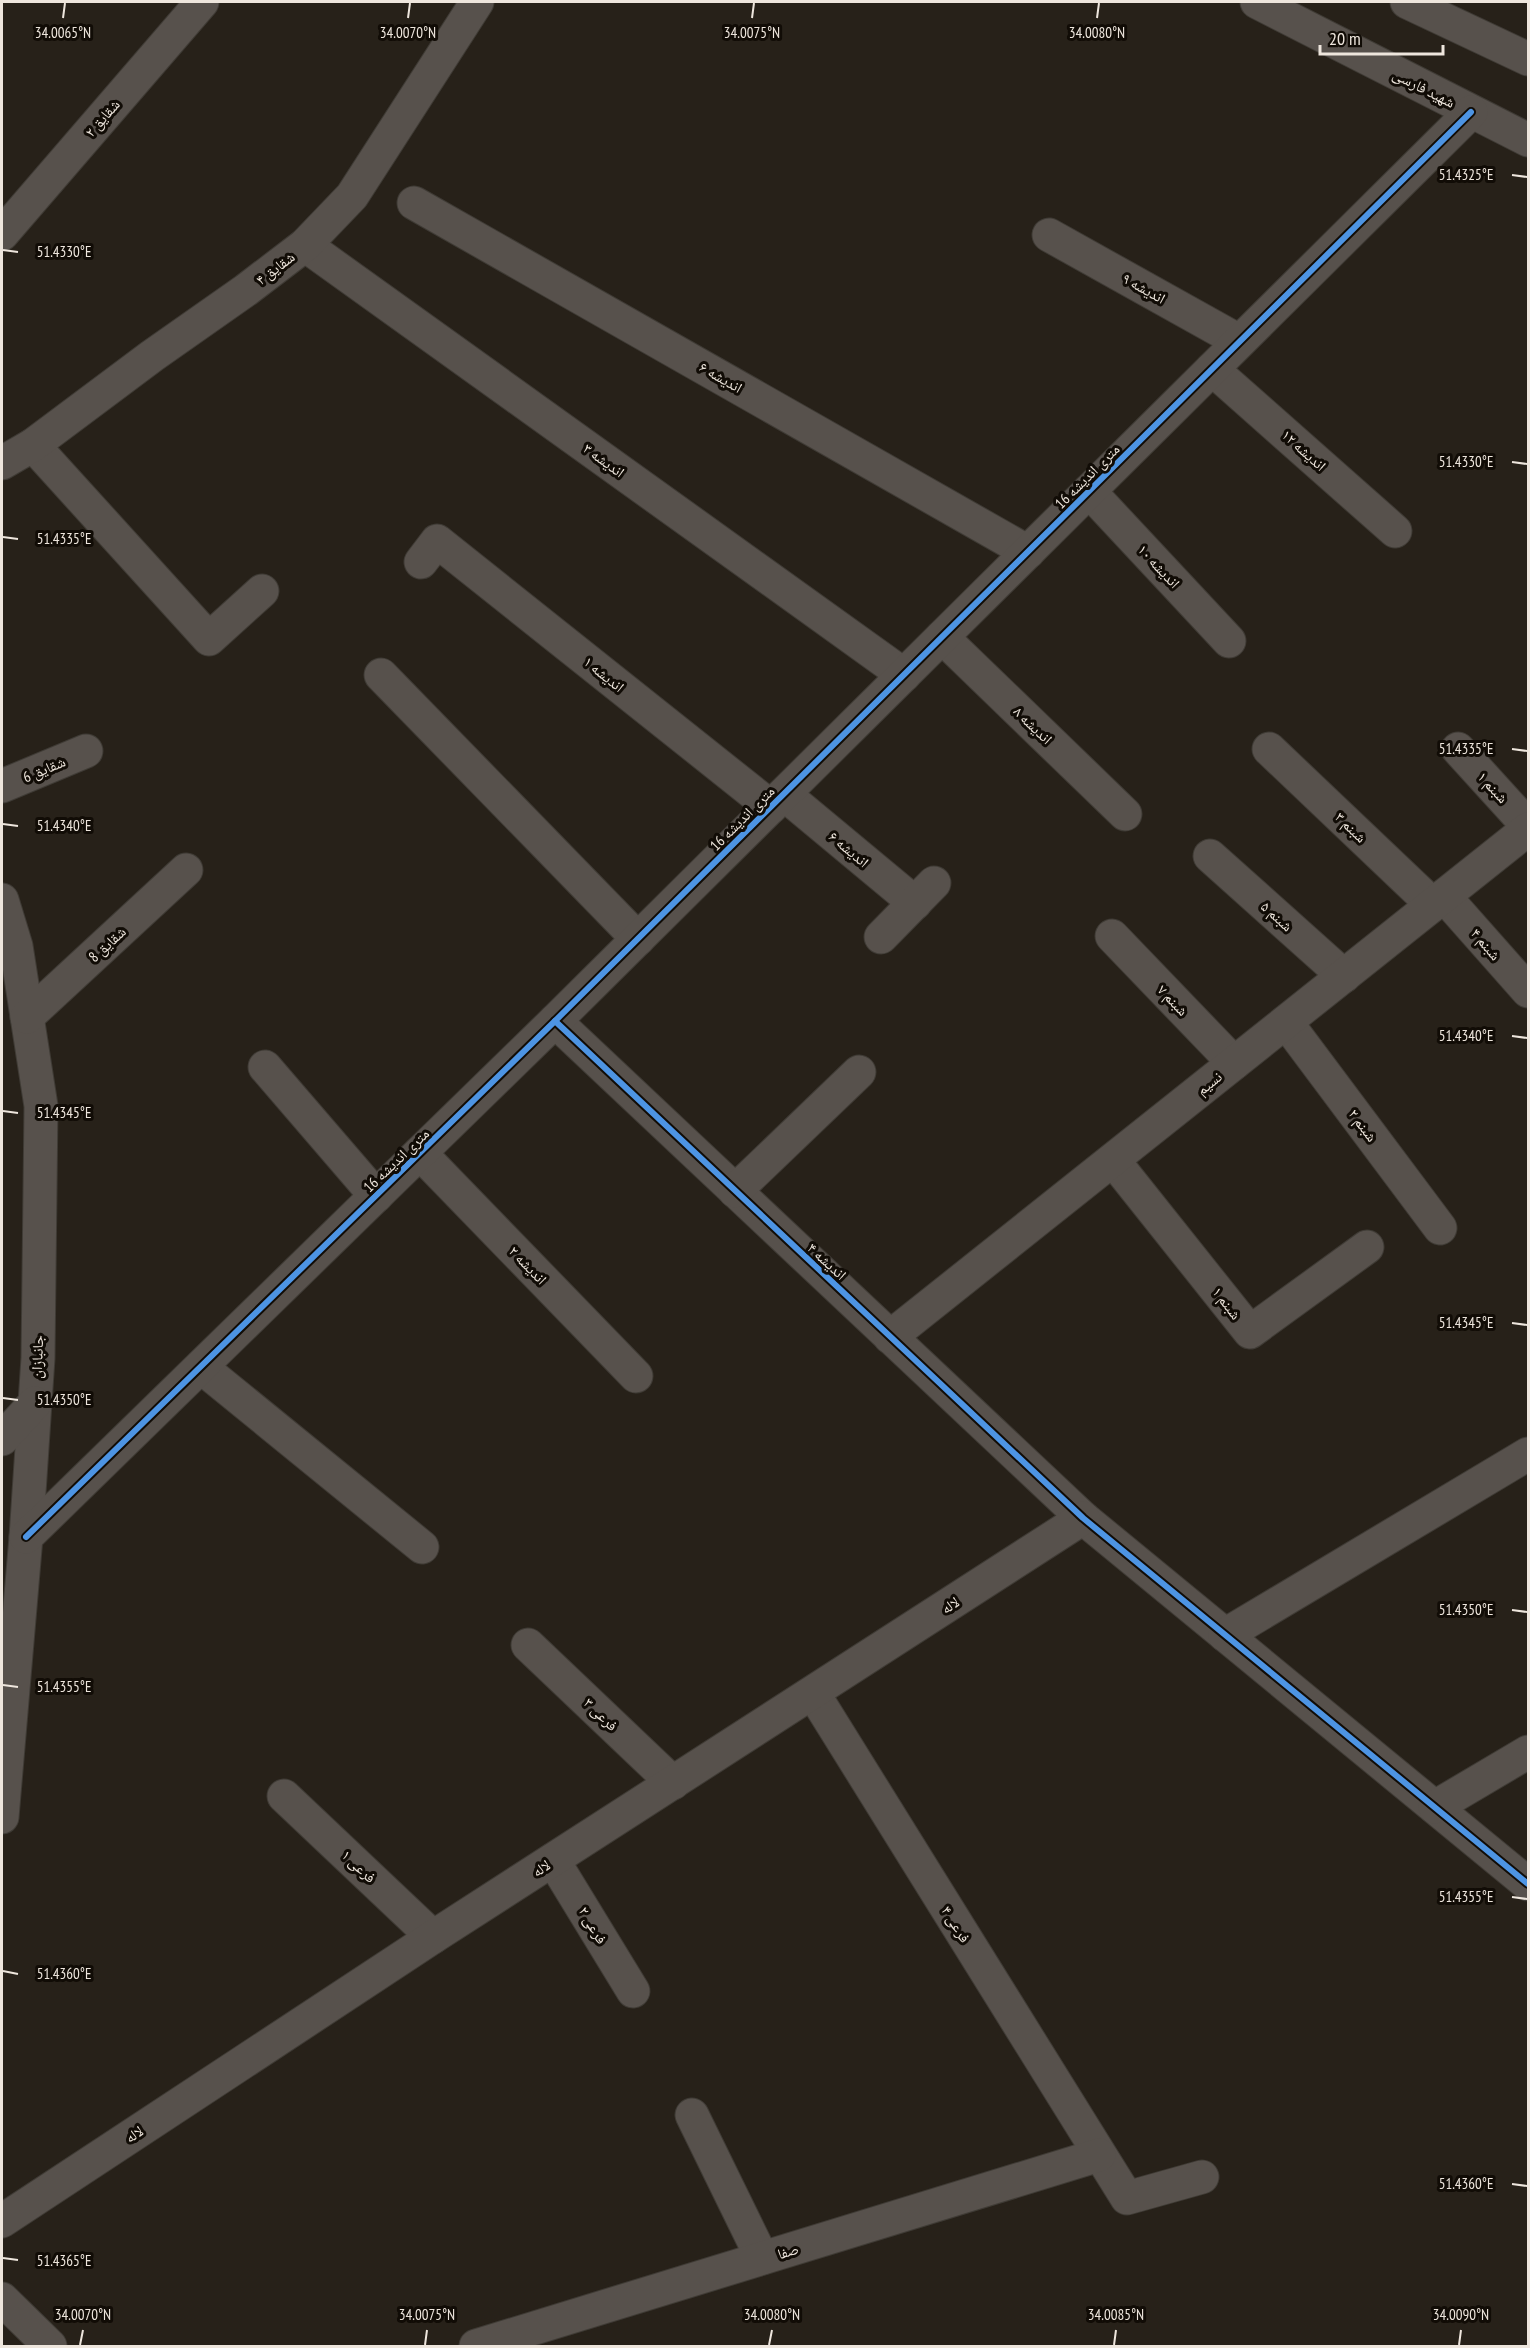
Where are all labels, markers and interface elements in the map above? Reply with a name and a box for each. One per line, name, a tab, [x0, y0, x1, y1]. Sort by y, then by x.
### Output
scale bar	[1320, 18, 1443, 56]
text: 34.0065°N	[35, 23, 91, 42]
text: 34.0070°N	[380, 23, 436, 42]
text: 34.0075°N	[724, 23, 780, 42]
text: 34.0080°N	[1069, 23, 1125, 42]
text: 20 m	[1329, 27, 1361, 50]
street label: شهید فارسی	[1389, 64, 1458, 113]
street label: شقایق ۲	[80, 95, 124, 142]
text: 51.4325°E	[1439, 165, 1493, 184]
text: 51.4330°E	[37, 242, 91, 261]
street label: شقایق ۴	[252, 247, 299, 290]
street label: اندیشه ۹	[1119, 268, 1169, 308]
street label: اندیشه ۶	[696, 357, 746, 397]
street label: اندیشه ۱۲	[1278, 425, 1330, 475]
street label: اندیشه ۳	[580, 439, 628, 481]
street label: 16 متری اندیشه	[1051, 439, 1124, 513]
text: 51.4330°E	[1439, 452, 1493, 471]
text: 51.4335°E	[37, 529, 91, 548]
street label: اندیشه ۱۰	[1134, 540, 1184, 592]
street label: اندیشه ۱	[580, 652, 628, 696]
street label: اندیشه ۸	[1010, 702, 1056, 748]
text: 51.4335°E	[1439, 739, 1493, 758]
street label: شقایق 6	[20, 752, 69, 787]
street label: شبنم ۱	[1473, 767, 1512, 808]
street label: 16 متری اندیشه	[706, 781, 779, 855]
street label: شبنم ۳	[1331, 807, 1371, 847]
text: 51.4340°E	[37, 816, 91, 835]
street label: اندیشه ۶	[825, 827, 873, 871]
street label: شبنم ۵	[1256, 897, 1297, 936]
street label: شقایق 8	[84, 922, 130, 967]
street label: شبنم ۴	[1466, 924, 1505, 965]
street label: شبنم ۷	[1153, 980, 1193, 1021]
text: 51.4340°E	[1439, 1026, 1493, 1045]
street label: نسیم	[1192, 1067, 1226, 1100]
text: 51.4345°E	[37, 1103, 91, 1122]
street label: شبنم ۲	[1344, 1105, 1382, 1146]
street label: 16 متری اندیشه	[359, 1124, 434, 1197]
street label: اندیشه ۴	[803, 1238, 851, 1284]
street label: اندیشه ۲	[505, 1242, 551, 1288]
street label: شبنم ۱	[1207, 1283, 1246, 1324]
text: 51.4345°E	[1439, 1313, 1493, 1332]
street label: جانبازان	[27, 1334, 48, 1379]
text: 51.4350°E	[37, 1390, 91, 1409]
street label: لاله	[937, 1592, 963, 1618]
text: 51.4350°E	[1439, 1600, 1493, 1619]
text: 51.4355°E	[37, 1677, 91, 1696]
street label: فرعی ۳	[579, 1693, 622, 1736]
street label: فرعی ۱	[337, 1845, 380, 1887]
street label: لاله	[528, 1855, 554, 1881]
text: 51.4355°E	[1439, 1887, 1493, 1906]
street label: فرعی ۴	[936, 1902, 975, 1947]
street label: فرعی ۲	[574, 1903, 611, 1948]
text: 51.4360°E	[37, 1964, 91, 1983]
street label: لاله	[121, 2121, 147, 2147]
text: 51.4360°E	[1439, 2174, 1493, 2193]
street label: صفا	[775, 2239, 801, 2263]
text: 51.4365°E	[37, 2251, 91, 2270]
text: 34.0070°N	[55, 2305, 111, 2324]
text: 34.0075°N	[399, 2305, 455, 2324]
text: 34.0080°N	[744, 2305, 800, 2324]
text: 34.0085°N	[1088, 2305, 1144, 2324]
text: 34.0090°N	[1433, 2305, 1489, 2324]

